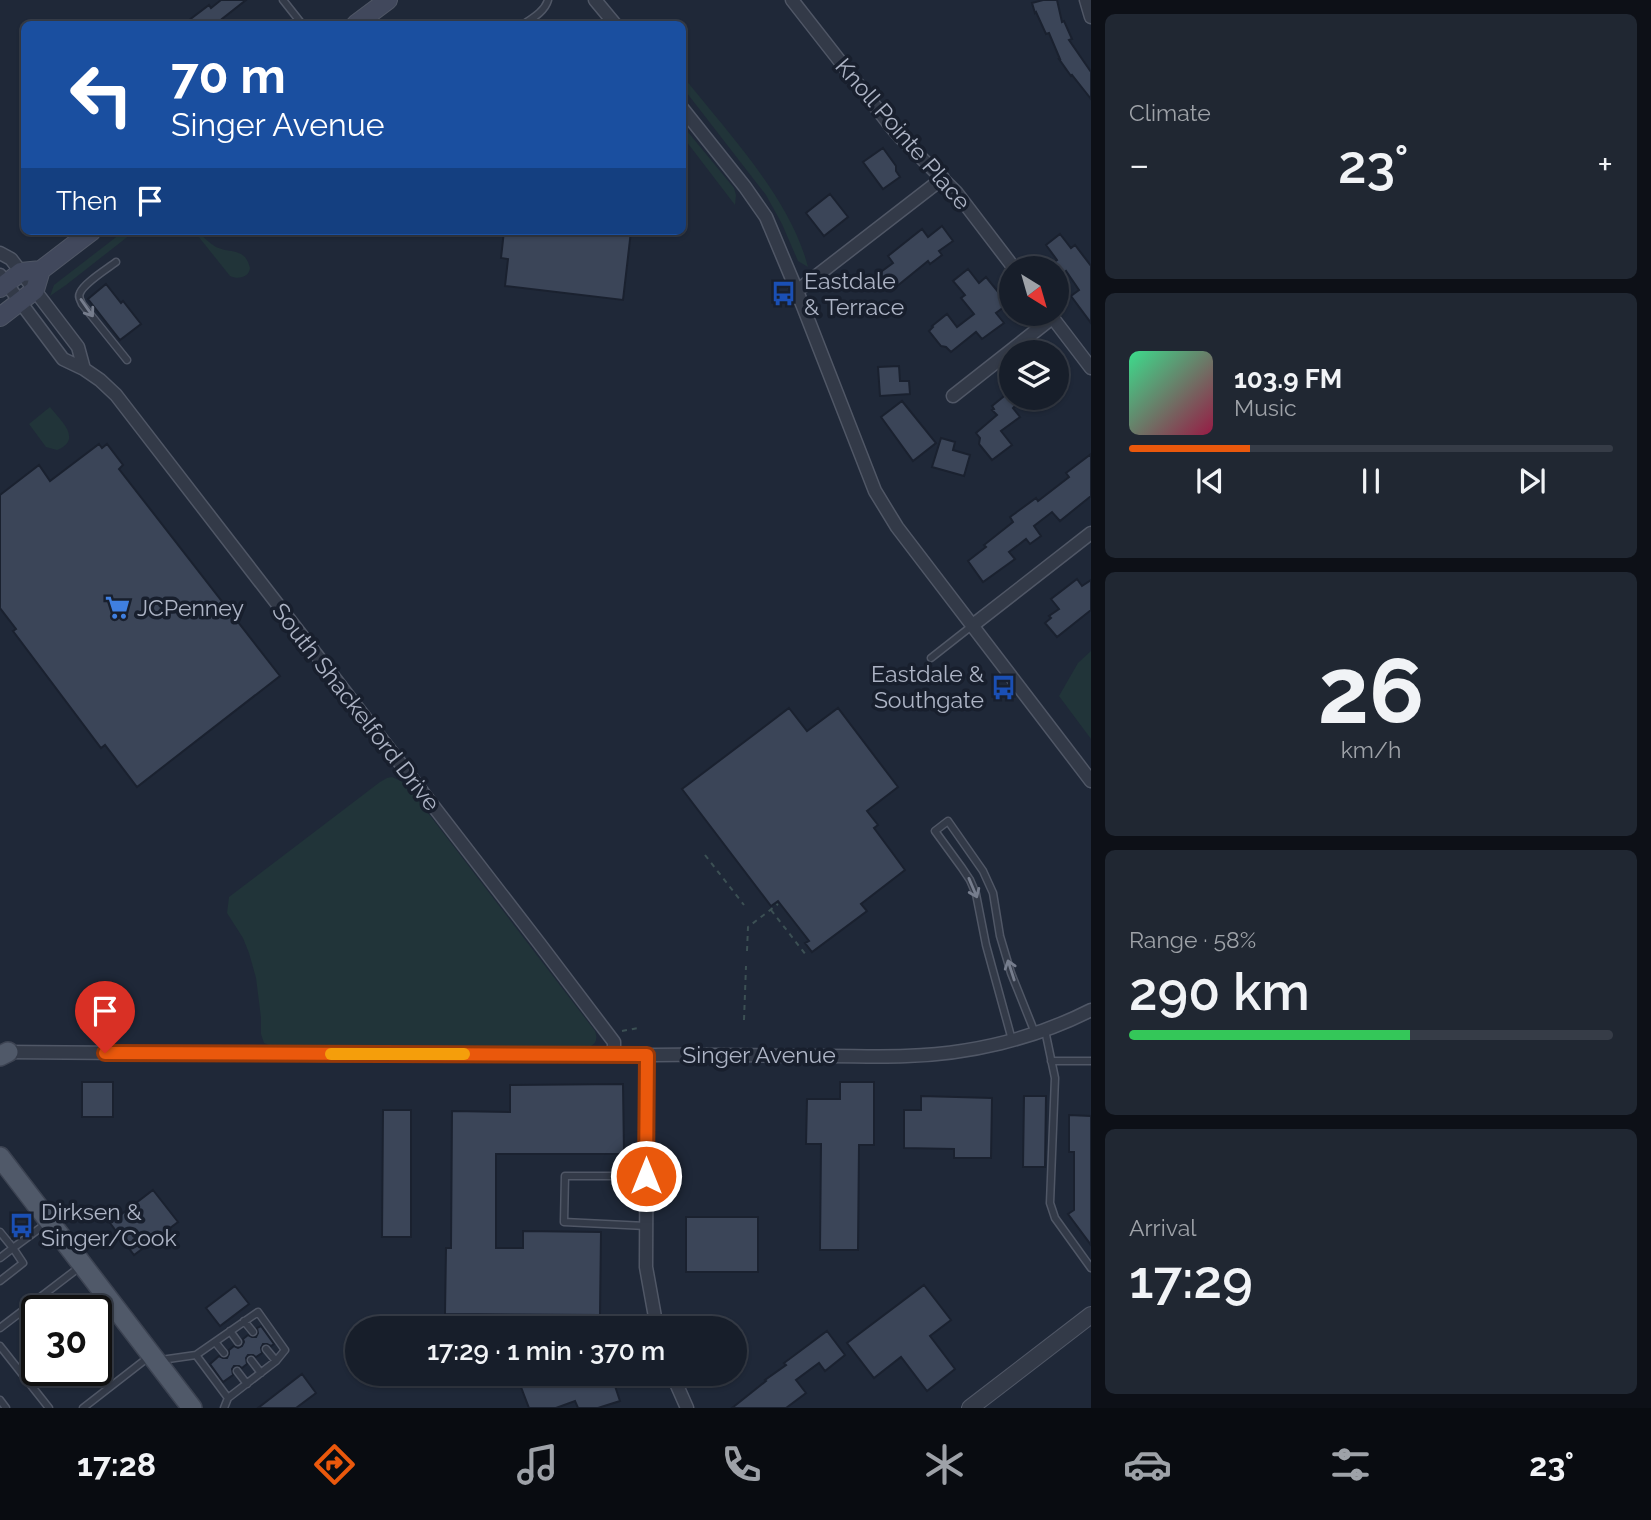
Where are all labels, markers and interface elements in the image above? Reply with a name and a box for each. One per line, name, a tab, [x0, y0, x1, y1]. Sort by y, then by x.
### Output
text: 70 m	[171, 47, 286, 104]
icon: left	[56, 49, 147, 140]
street label: Knoll Pointe Place	[830, 53, 976, 215]
text: Climate	[1129, 99, 1211, 126]
text: Singer Avenue	[171, 106, 385, 143]
text: 23°	[1338, 134, 1409, 195]
text: −	[1129, 142, 1149, 187]
text: +	[1597, 142, 1613, 187]
icon: arrive	[131, 182, 169, 220]
text: Then	[56, 186, 117, 216]
north arrow	[999, 256, 1069, 326]
map controls	[999, 256, 1069, 410]
place label: Eastdale & Terrace	[804, 267, 904, 320]
bus stop icon: Eastdale & Terrace	[770, 280, 798, 308]
one-way arrow	[80, 298, 94, 317]
button: layers	[999, 340, 1069, 410]
text: 103.9 FM	[1234, 364, 1342, 394]
text: Music	[1234, 394, 1297, 421]
icon: previous	[1191, 462, 1229, 500]
icon: pause	[1352, 462, 1390, 500]
icon: next	[1513, 462, 1551, 500]
supermarket icon: JCPenney	[103, 594, 131, 622]
place label: JCPenney	[137, 594, 244, 621]
street label: South Shackelford Drive	[267, 598, 446, 816]
text: 26	[1318, 637, 1424, 744]
place label: Eastdale & Southgate	[871, 660, 985, 713]
bus stop icon: Eastdale & Southgate	[990, 673, 1018, 701]
text: km/h	[1341, 736, 1401, 763]
one-way arrow	[967, 876, 980, 898]
text: Range · 58%	[1129, 926, 1256, 953]
one-way arrow	[1003, 959, 1016, 981]
text: 290 km	[1129, 961, 1310, 1022]
pin	[75, 981, 135, 1053]
icon: arrive	[86, 992, 124, 1030]
street label: Singer Avenue	[682, 1041, 836, 1068]
position arrow	[609, 1139, 683, 1213]
place label: Dirksen & Singer/Cook	[41, 1198, 177, 1251]
bus stop icon: Dirksen & Singer/Cook	[7, 1211, 35, 1239]
text: Arrival	[1129, 1214, 1196, 1241]
text: 17:29	[1129, 1249, 1253, 1310]
speed limit sign: 30	[21, 1295, 112, 1386]
text: 17:29 · 1 min · 370 m	[427, 1336, 665, 1366]
icon: directions	[310, 1440, 359, 1489]
icon: music	[513, 1440, 562, 1489]
icon: phone	[717, 1440, 766, 1489]
icon: climate	[920, 1440, 969, 1489]
icon: car	[1123, 1440, 1172, 1489]
icon: filters	[1326, 1440, 1375, 1489]
text: 17:28	[77, 1446, 156, 1483]
text: 23°	[1529, 1446, 1574, 1483]

